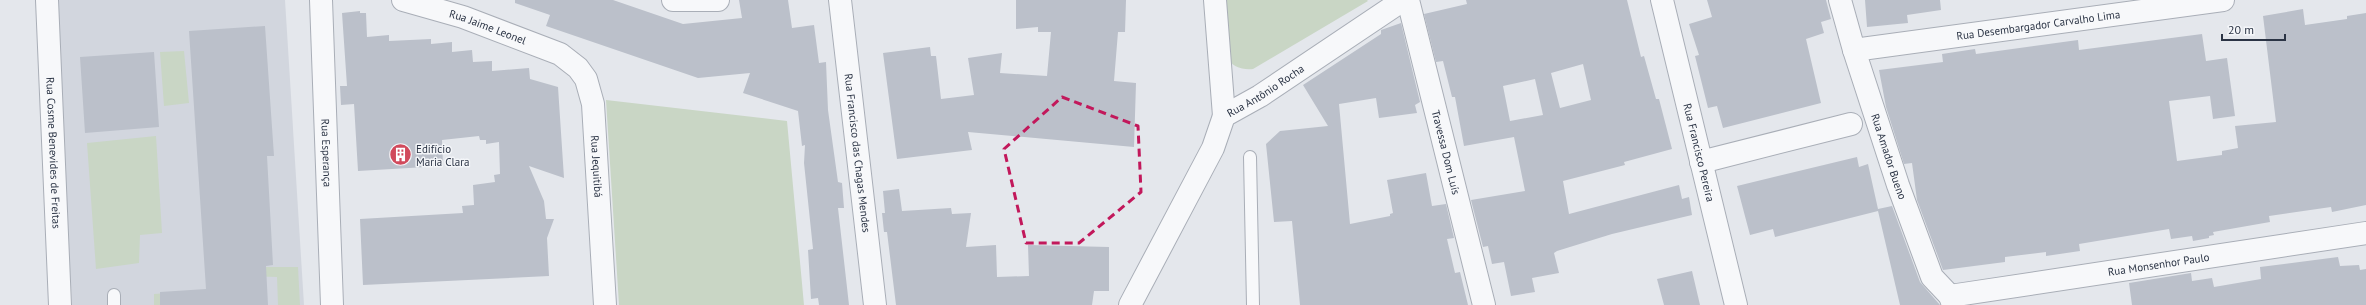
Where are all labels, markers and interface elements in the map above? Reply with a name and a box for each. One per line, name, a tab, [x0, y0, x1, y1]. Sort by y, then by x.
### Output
street label: Rua Jaime Leonel	[448, 6, 529, 48]
street label: Rua Desembargador Carvalho Lima	[1956, 7, 2121, 43]
scale bar	[2222, 16, 2285, 42]
text: 20 m	[2228, 22, 2254, 37]
street label: Rua Antônio Rocha	[1224, 61, 1307, 120]
street label: Rua Francisco das Chagas Mendes	[841, 73, 874, 234]
street label: Rua Cosme Benevides de Freitas	[43, 77, 64, 229]
street label: Rua Francisco Pereira	[1680, 102, 1718, 203]
street label: Travessa Dom Luís	[1429, 109, 1463, 196]
street label: Rua Amador Bueno	[1868, 112, 1910, 202]
street label: Rua Esperança	[318, 118, 335, 187]
street label: Rua Jequitibá	[588, 135, 606, 198]
building icon: Edifício Maria Clara	[387, 142, 413, 168]
place label: Edifício Maria Clara	[416, 142, 469, 169]
street label: Rua Monsenhor Paulo	[2107, 250, 2210, 279]

